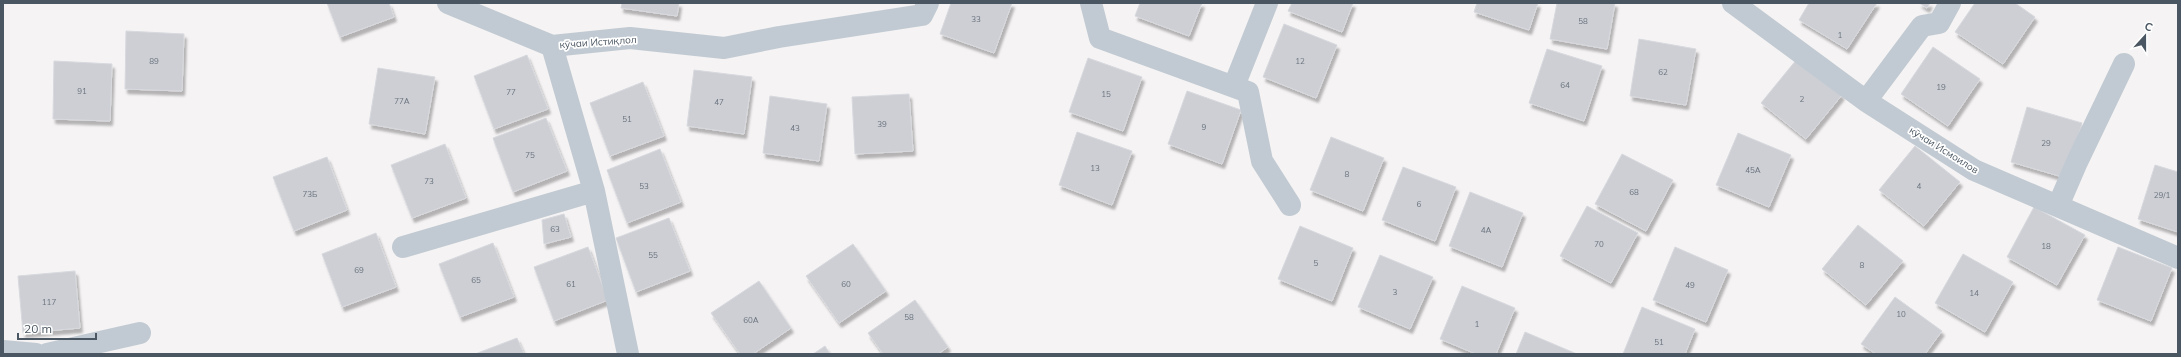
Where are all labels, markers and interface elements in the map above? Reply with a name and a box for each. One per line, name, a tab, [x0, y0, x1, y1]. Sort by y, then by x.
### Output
house number: 33	[971, 14, 981, 24]
house number: 58	[1578, 16, 1588, 26]
north arrow	[2125, 16, 2165, 56]
text: С	[2143, 19, 2155, 35]
house number: 1	[1838, 30, 1843, 40]
street label: кӯчаи Истиқлол	[559, 33, 637, 51]
house number: 89	[149, 56, 159, 66]
house number: 12	[1295, 56, 1305, 66]
house number: 62	[1658, 67, 1668, 77]
house number: 64	[1560, 80, 1570, 90]
house number: 19	[1936, 82, 1946, 92]
house number: 91	[77, 86, 87, 96]
house number: 77	[506, 87, 516, 97]
house number: 15	[1101, 89, 1111, 99]
house number: 2	[1800, 94, 1805, 104]
house number: 77А	[394, 96, 410, 106]
house number: 47	[714, 97, 724, 107]
house number: 51	[622, 114, 632, 124]
house number: 39	[877, 119, 887, 129]
house number: 9	[1202, 122, 1207, 132]
house number: 43	[790, 123, 800, 133]
street label: кӯчаи Исмоилов	[1907, 123, 1981, 177]
house number: 29	[2041, 138, 2051, 148]
house number: 75	[525, 150, 535, 160]
house number: 13	[1090, 163, 1100, 173]
house number: 45А	[1745, 165, 1761, 175]
house number: 8	[1345, 169, 1350, 179]
house number: 73	[424, 176, 434, 186]
house number: 53	[639, 181, 649, 191]
house number: 4	[1917, 181, 1922, 191]
house number: 68	[1629, 187, 1639, 197]
house number: 73Б	[302, 189, 318, 199]
house number: 29/1	[2154, 190, 2171, 200]
house number: 6	[1417, 199, 1422, 209]
house number: 63	[550, 224, 560, 234]
house number: 4А	[1481, 225, 1491, 235]
house number: 70	[1594, 239, 1604, 249]
house number: 18	[2041, 241, 2051, 251]
house number: 55	[648, 250, 658, 260]
house number: 5	[1314, 258, 1319, 268]
house number: 8	[1860, 260, 1865, 270]
house number: 69	[354, 265, 364, 275]
house number: 65	[471, 275, 481, 285]
house number: 61	[566, 279, 576, 289]
house number: 60	[841, 279, 851, 289]
house number: 49	[1685, 280, 1695, 290]
house number: 3	[1393, 287, 1398, 297]
house number: 14	[1969, 288, 1979, 298]
house number: 117	[42, 297, 56, 307]
house number: 10	[1896, 309, 1906, 319]
house number: 58	[904, 312, 914, 322]
scale bar	[18, 315, 96, 341]
house number: 60А	[743, 315, 759, 325]
house number: 1	[1475, 319, 1480, 329]
text: 20 m	[24, 321, 52, 336]
house number: 51	[1654, 337, 1664, 347]

